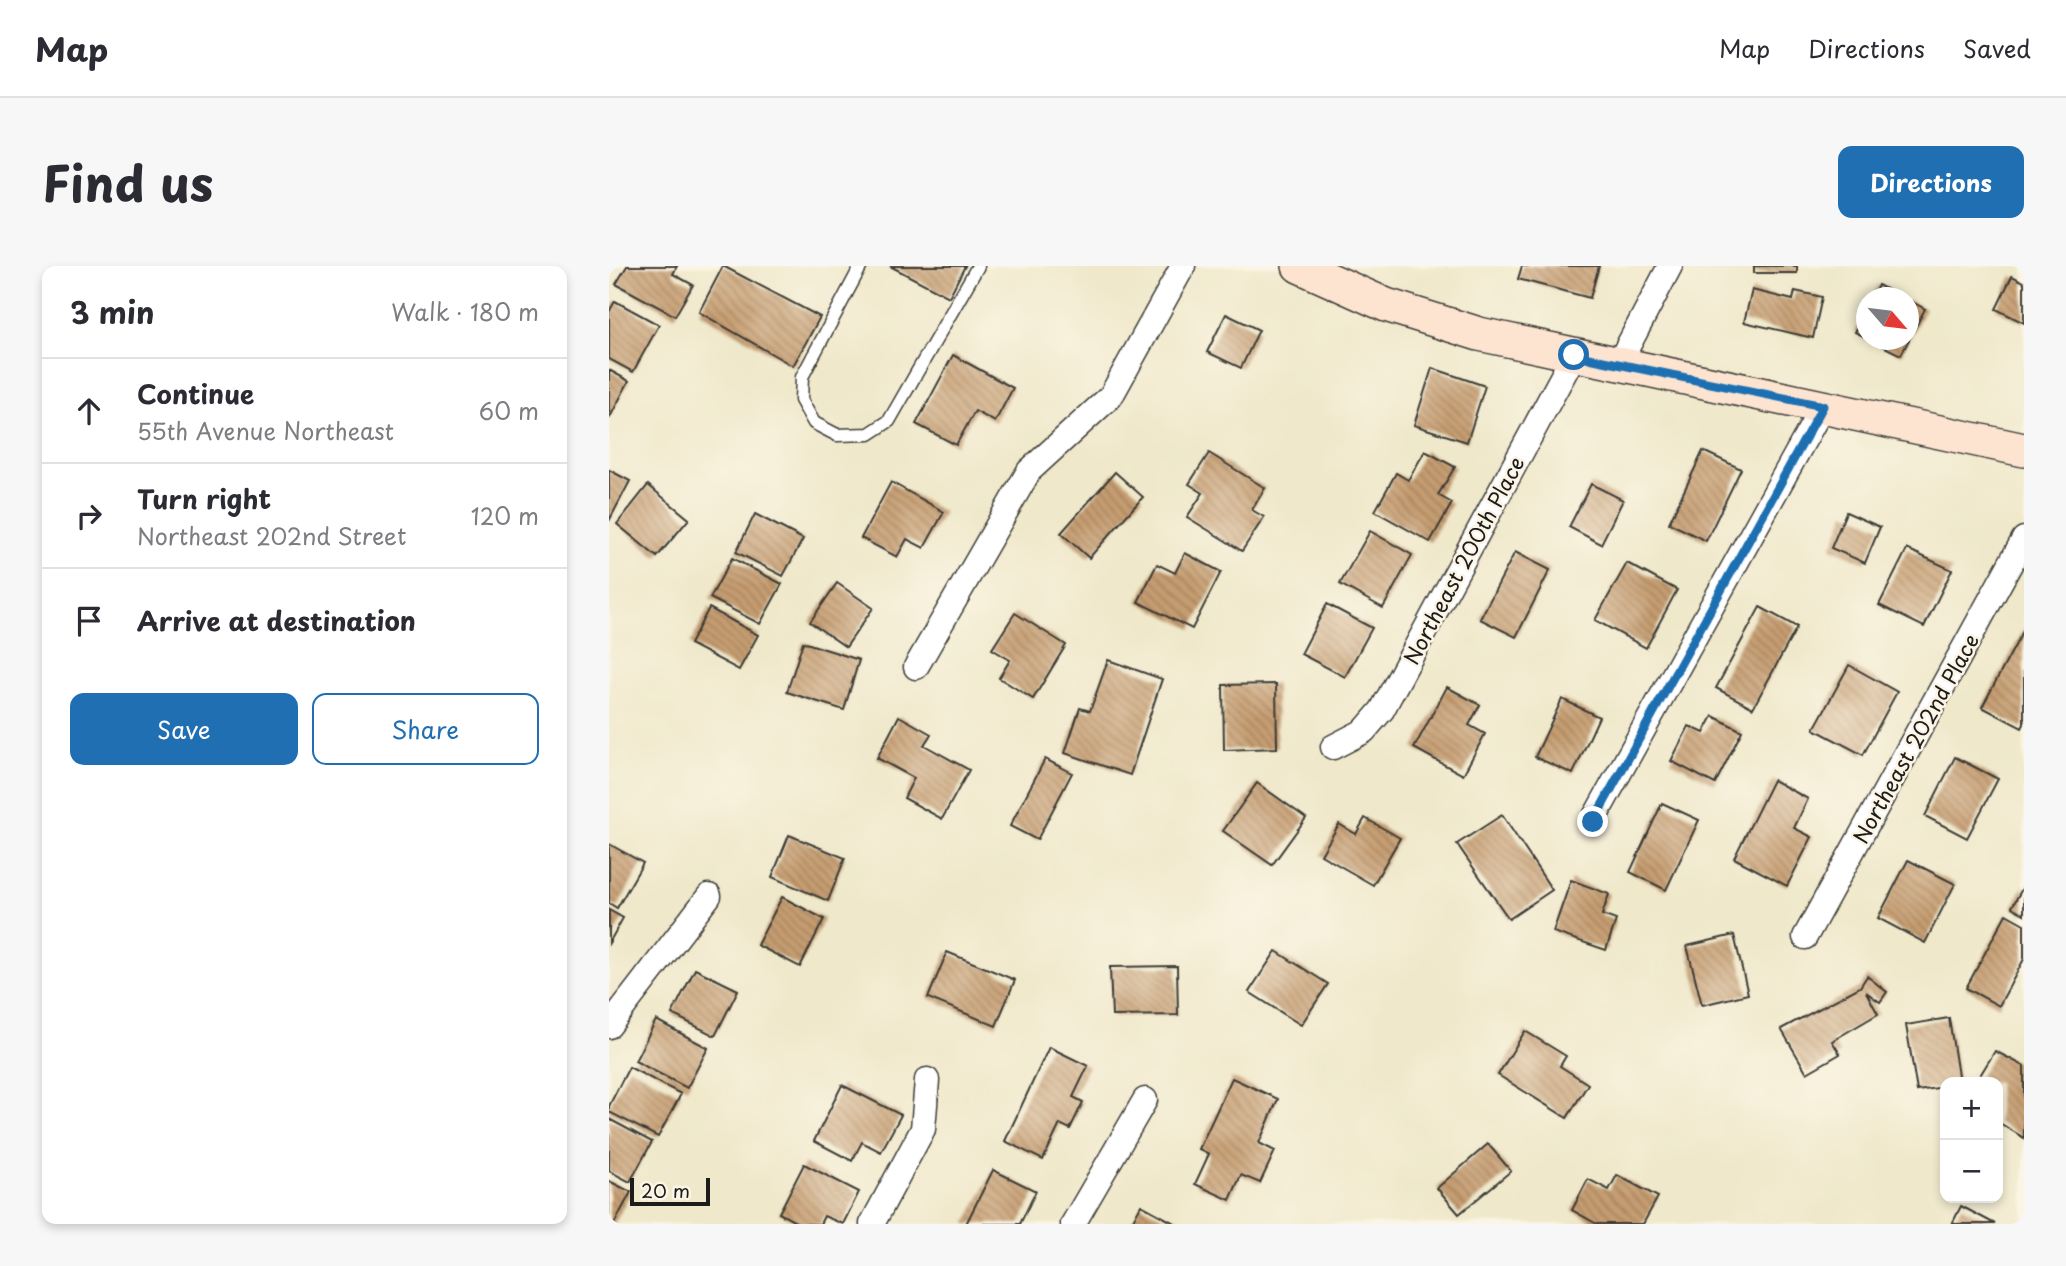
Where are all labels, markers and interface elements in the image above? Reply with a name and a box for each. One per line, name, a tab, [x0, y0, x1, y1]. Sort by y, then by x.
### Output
text: Map	[35, 23, 108, 73]
text: Map	[1719, 30, 1770, 66]
text: Directions	[1808, 30, 1925, 66]
text: Saved	[1963, 30, 2031, 66]
text: Find us	[42, 145, 213, 219]
button: Directions	[1838, 146, 2024, 218]
north arrow	[1856, 287, 1919, 350]
text: 3 min	[70, 289, 155, 334]
text: Walk · 180 m	[391, 294, 539, 329]
route start	[1558, 339, 1589, 370]
text: Continue	[137, 374, 254, 413]
icon: ahead	[70, 392, 108, 430]
text: 60 m	[479, 393, 539, 428]
text: 55th Avenue Northeast	[137, 413, 394, 448]
street label: Northeast 200th Place	[1395, 450, 1531, 670]
text: Turn right	[137, 479, 271, 518]
icon: right	[70, 497, 108, 535]
text: 120 m	[471, 498, 539, 533]
text: Northeast 202nd Street	[137, 518, 406, 553]
text: Arrive at destination	[137, 601, 416, 640]
icon: arrive	[70, 602, 108, 640]
street label: Northeast 202nd Place	[1844, 627, 1986, 849]
button: Save	[70, 693, 298, 765]
button: Share	[312, 693, 539, 765]
route end	[1577, 806, 1608, 837]
map controls	[1940, 1077, 2003, 1203]
button: +	[1940, 1077, 2003, 1140]
button: −	[1940, 1140, 2003, 1203]
scale bar	[630, 1175, 711, 1207]
text: 20 m	[641, 1176, 690, 1204]

